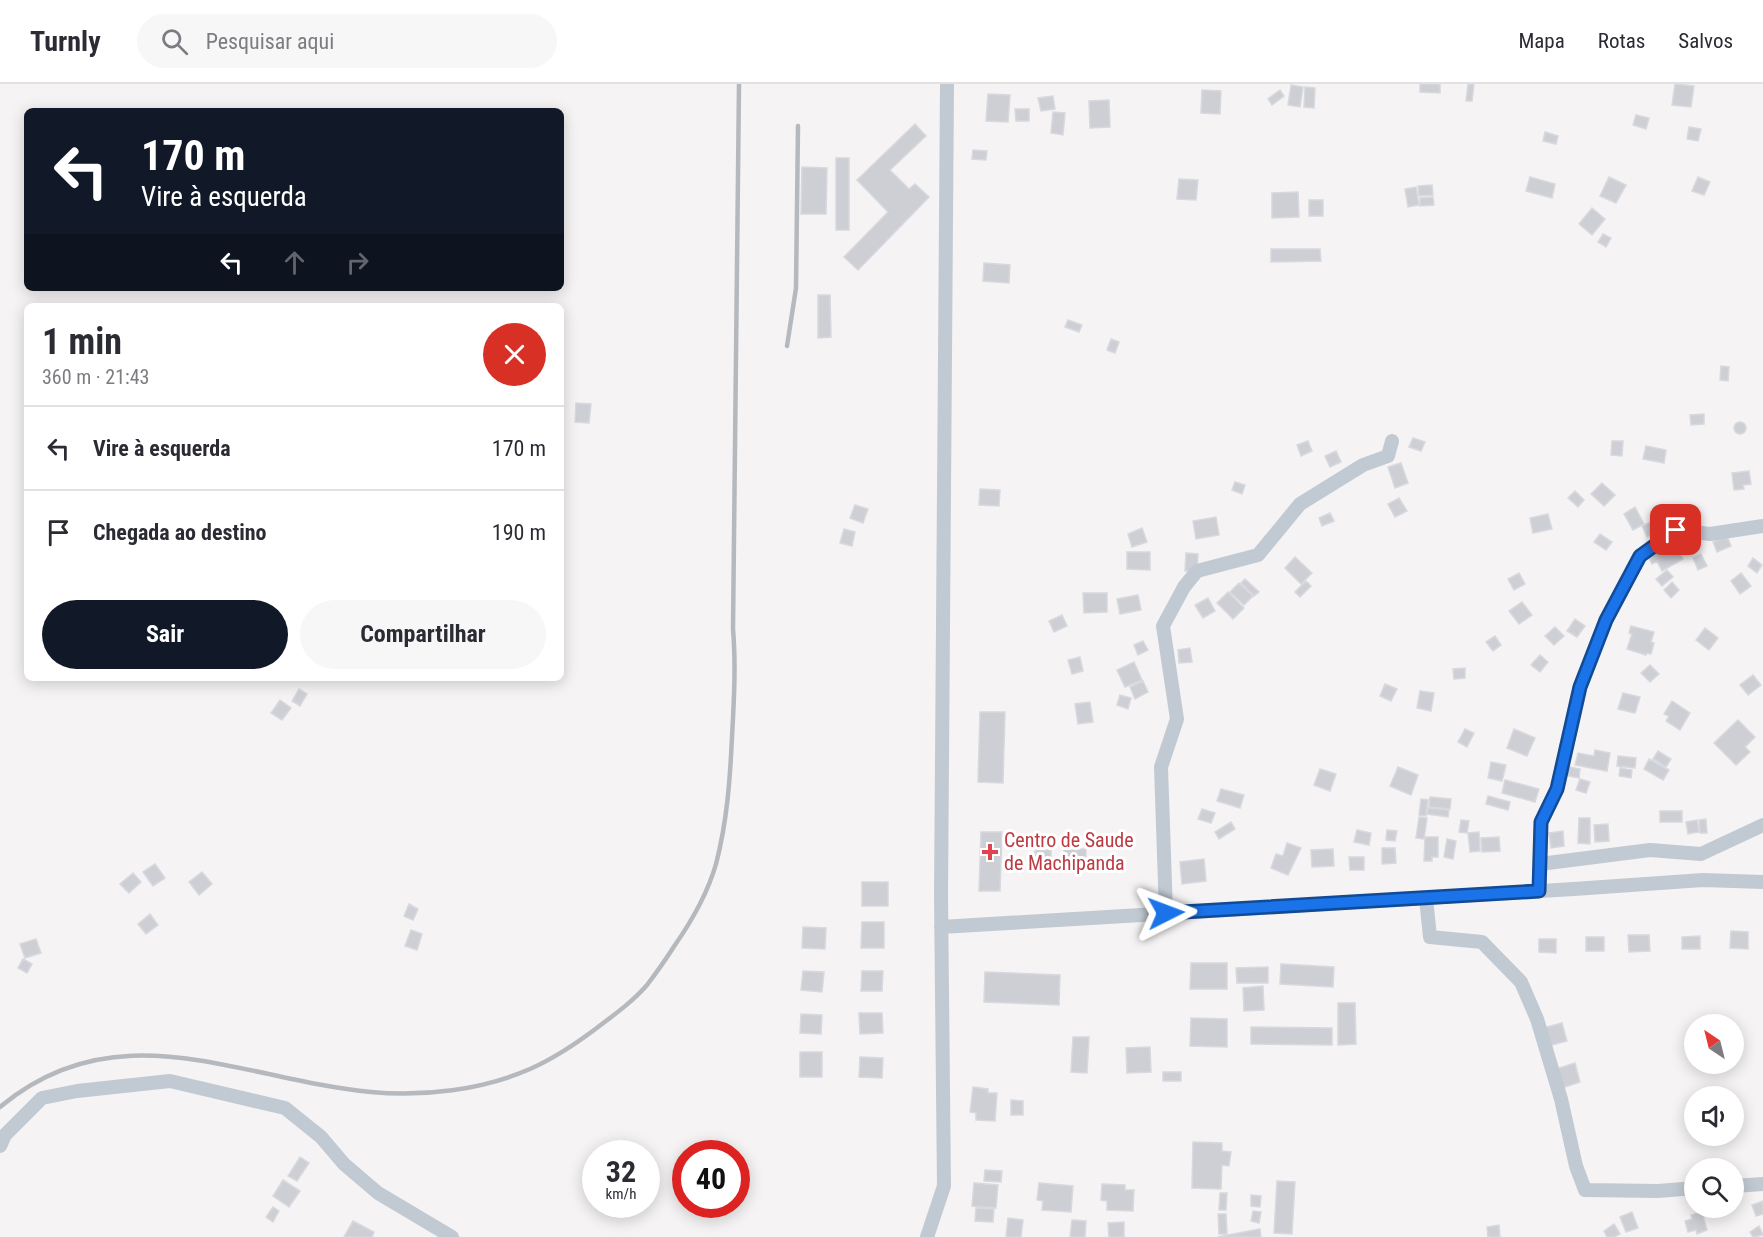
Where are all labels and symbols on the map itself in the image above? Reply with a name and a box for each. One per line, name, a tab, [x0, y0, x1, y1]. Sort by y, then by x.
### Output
pin	[1650, 504, 1701, 555]
place label: Centro de Saude de Machipanda	[1004, 828, 1134, 875]
marker: Centro de Saude de Machipanda	[981, 843, 999, 861]
position arrow	[1134, 881, 1198, 945]
north arrow	[1684, 1014, 1744, 1074]
speed limit sign: 40	[672, 1140, 750, 1218]

